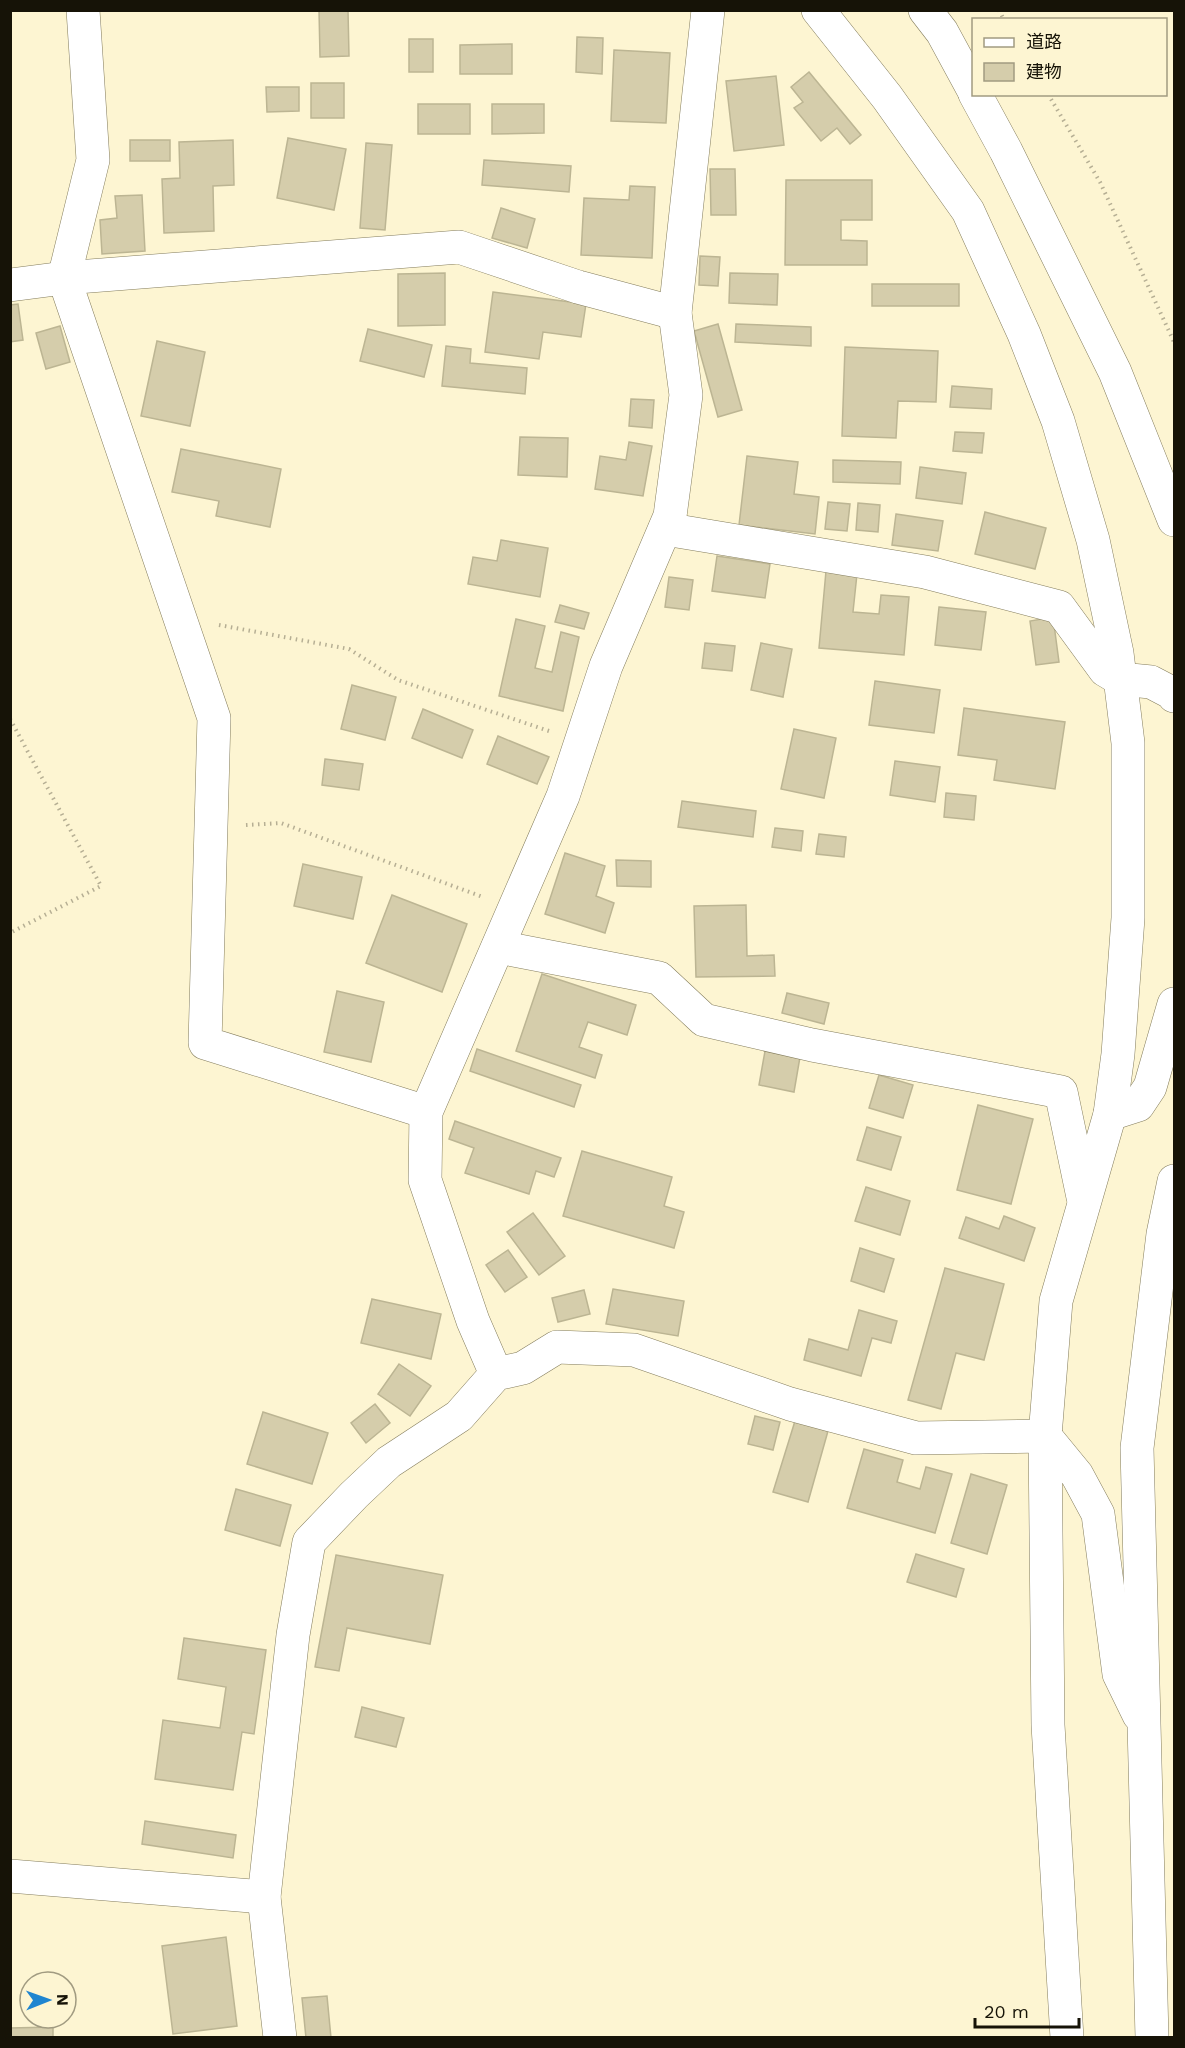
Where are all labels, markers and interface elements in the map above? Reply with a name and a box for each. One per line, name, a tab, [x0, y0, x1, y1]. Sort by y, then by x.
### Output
legend	[972, 18, 1167, 96]
text: 道路	[1026, 31, 1062, 52]
text: 建物	[1026, 61, 1062, 82]
north arrow	[18, 1970, 78, 2030]
scale bar	[975, 1991, 1078, 2029]
text: N	[53, 1994, 72, 2006]
text: 20 m	[984, 2001, 1029, 2022]

